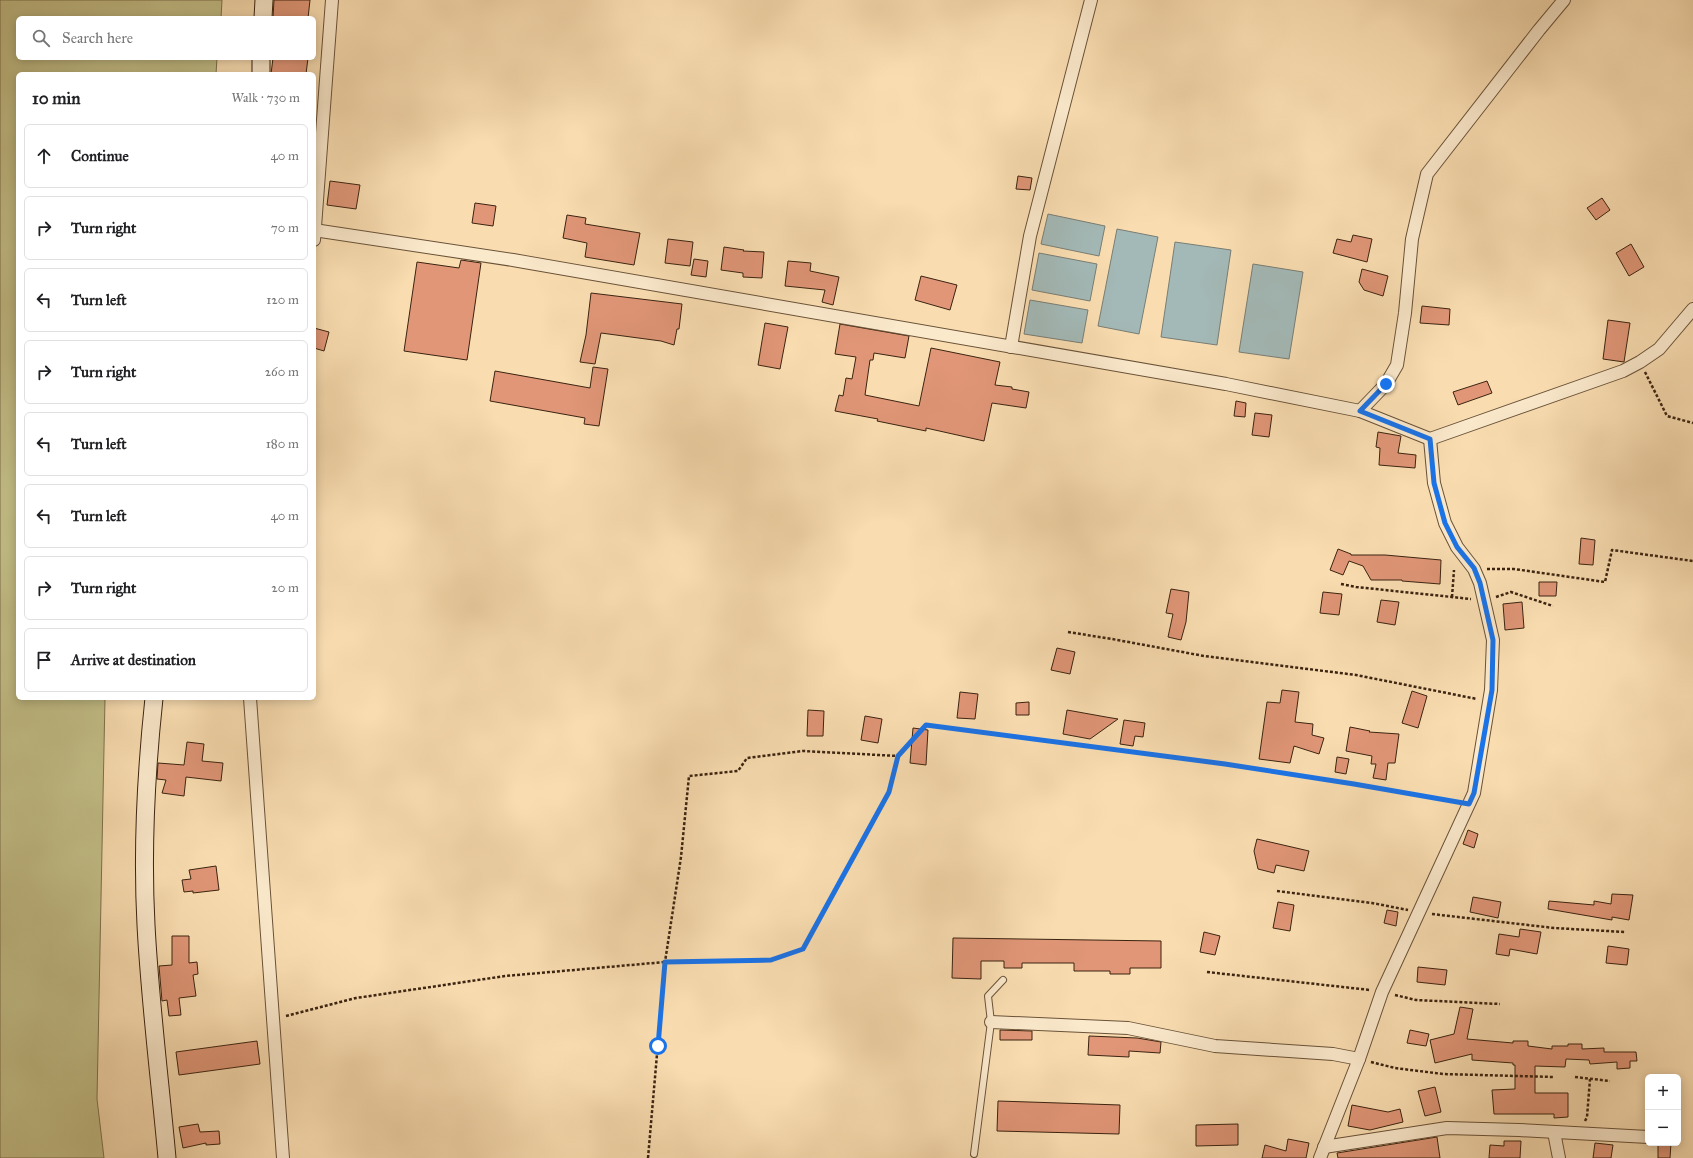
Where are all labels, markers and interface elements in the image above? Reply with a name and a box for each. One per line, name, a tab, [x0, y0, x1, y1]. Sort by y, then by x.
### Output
search box	[16, 16, 316, 60]
icon: search	[30, 27, 52, 49]
text: Search here	[62, 29, 133, 47]
text: 10 min	[32, 88, 80, 109]
text: Walk · 730 m	[231, 90, 300, 106]
icon: ahead	[33, 145, 55, 167]
text: Continue	[71, 147, 129, 165]
text: 40 m	[270, 148, 299, 164]
icon: right	[33, 217, 55, 239]
text: Turn right	[71, 219, 136, 237]
text: 70 m	[271, 220, 299, 236]
icon: left	[33, 289, 55, 311]
text: Turn left	[71, 291, 127, 309]
text: 120 m	[266, 292, 299, 308]
icon: right	[33, 361, 55, 383]
text: Turn right	[71, 363, 136, 381]
text: 260 m	[265, 364, 299, 380]
route end	[1377, 375, 1395, 393]
icon: left	[33, 433, 55, 455]
text: Turn left	[71, 435, 127, 453]
text: 180 m	[266, 436, 299, 452]
icon: left	[33, 505, 55, 527]
text: Turn left	[71, 507, 127, 525]
text: 40 m	[270, 508, 299, 524]
icon: right	[33, 577, 55, 599]
text: Turn right	[71, 579, 136, 597]
text: 20 m	[271, 580, 299, 596]
icon: arrive	[33, 649, 55, 671]
text: Arrive at destination	[71, 651, 196, 669]
route start	[649, 1037, 667, 1055]
map controls	[1645, 1074, 1681, 1146]
button: +	[1645, 1074, 1681, 1110]
button: −	[1645, 1110, 1681, 1146]

